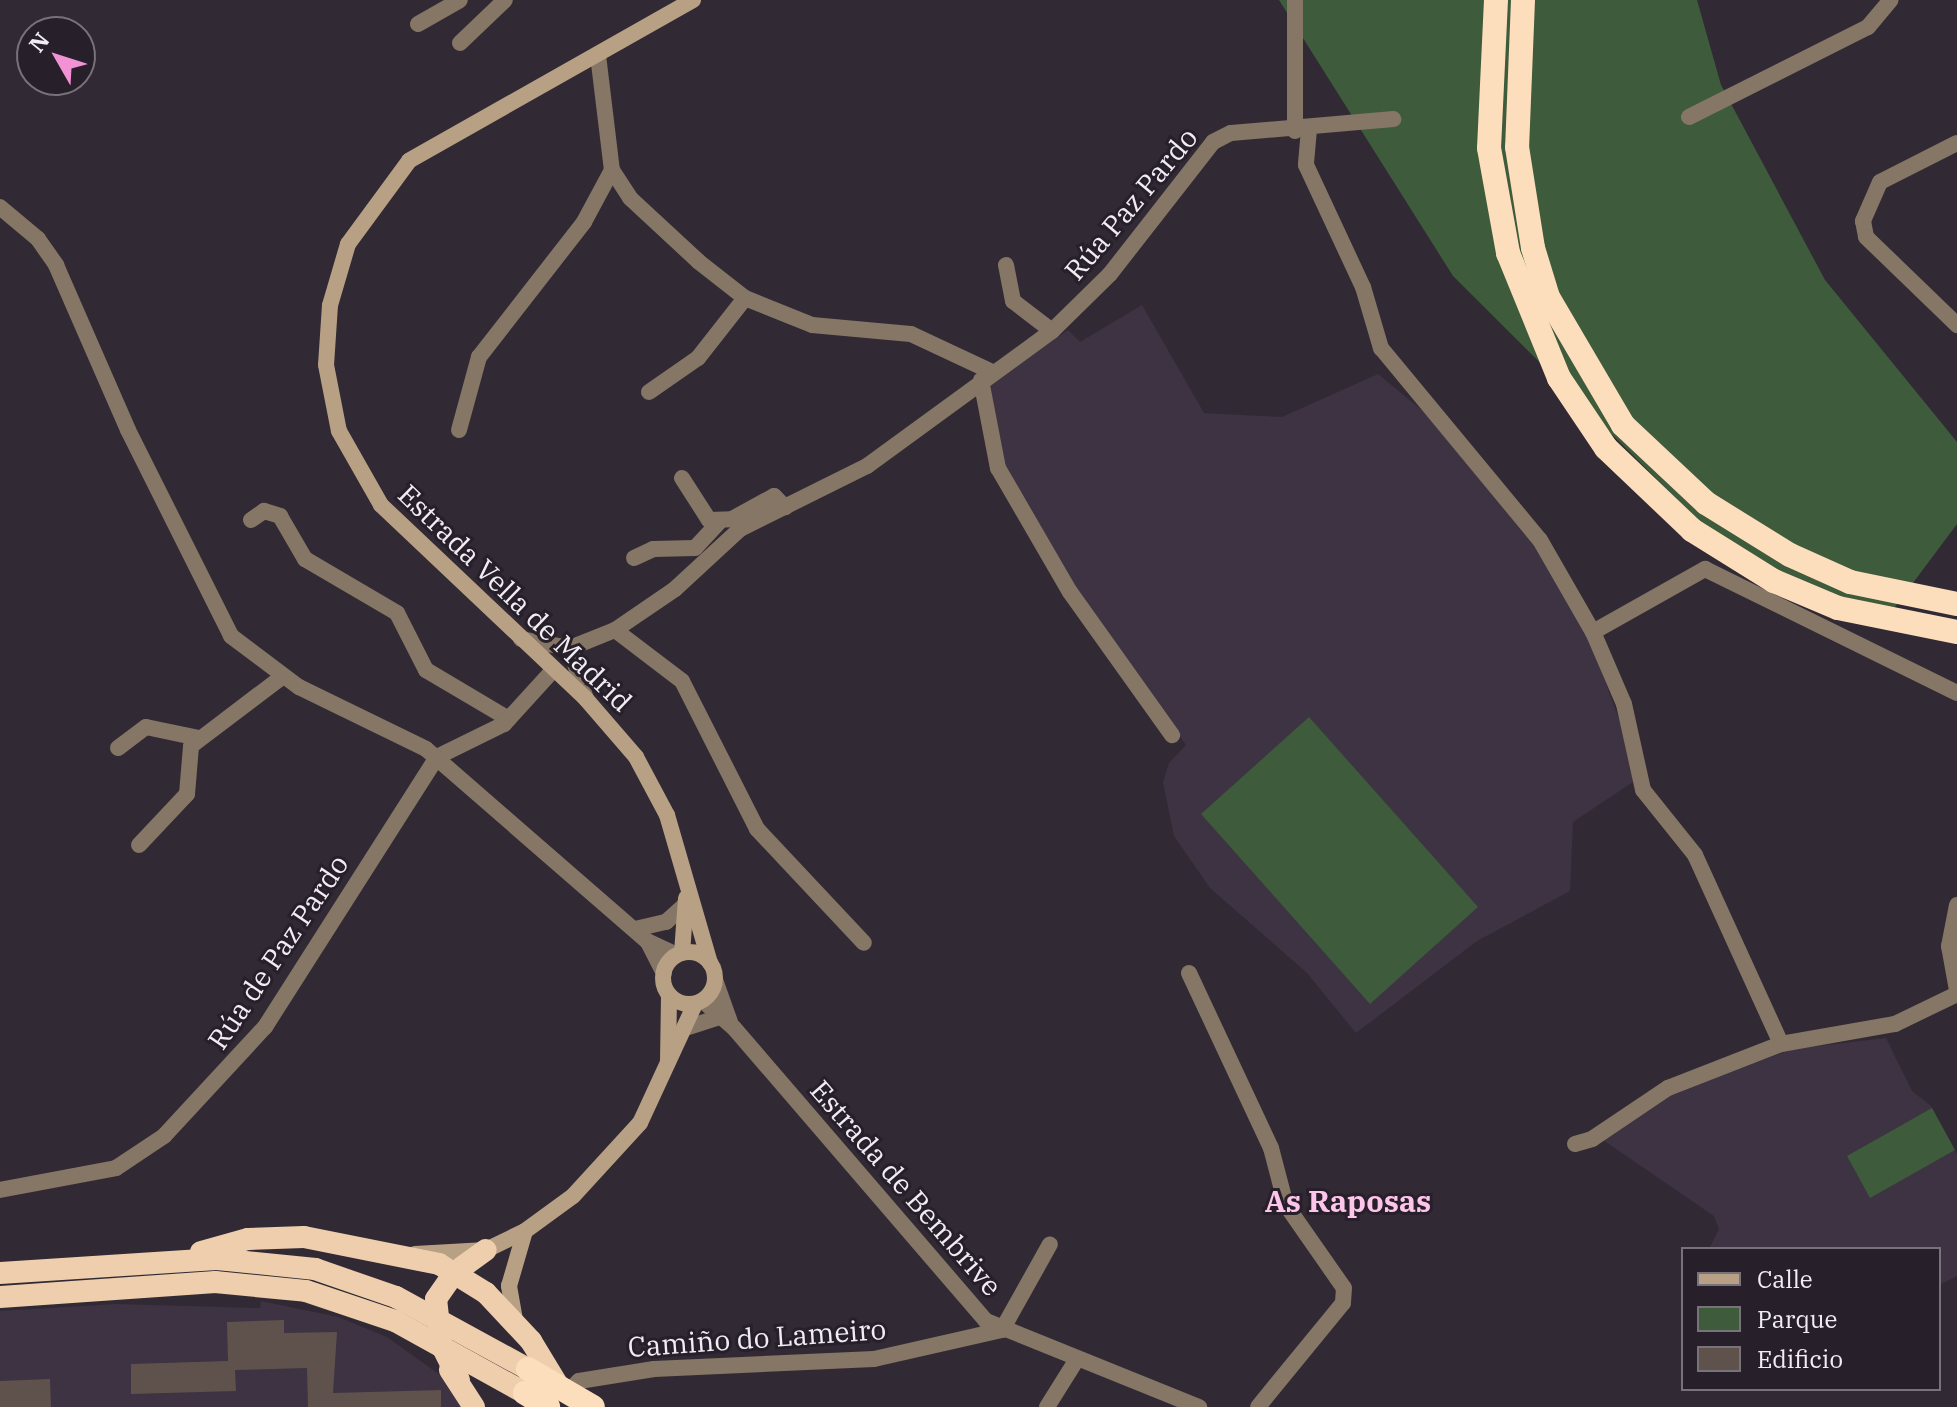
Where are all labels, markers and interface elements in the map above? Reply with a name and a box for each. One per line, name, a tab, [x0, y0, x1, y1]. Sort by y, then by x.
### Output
north arrow	[16, 16, 96, 96]
text: N	[22, 26, 55, 58]
street label: Rúa Paz Pardo	[1058, 121, 1204, 287]
street label: Estrada Vella de Madrid	[391, 478, 639, 718]
street label: Rúa de Paz Pardo	[201, 849, 355, 1055]
street label: Estrada de Bembrive	[803, 1073, 1009, 1303]
district label: As Raposas	[1265, 1183, 1431, 1219]
legend	[1681, 1247, 1941, 1391]
text: Calle	[1757, 1263, 1813, 1295]
text: Parque	[1757, 1303, 1837, 1335]
street label: Camiño do Lameiro	[627, 1312, 887, 1364]
text: Edificio	[1757, 1343, 1843, 1375]

